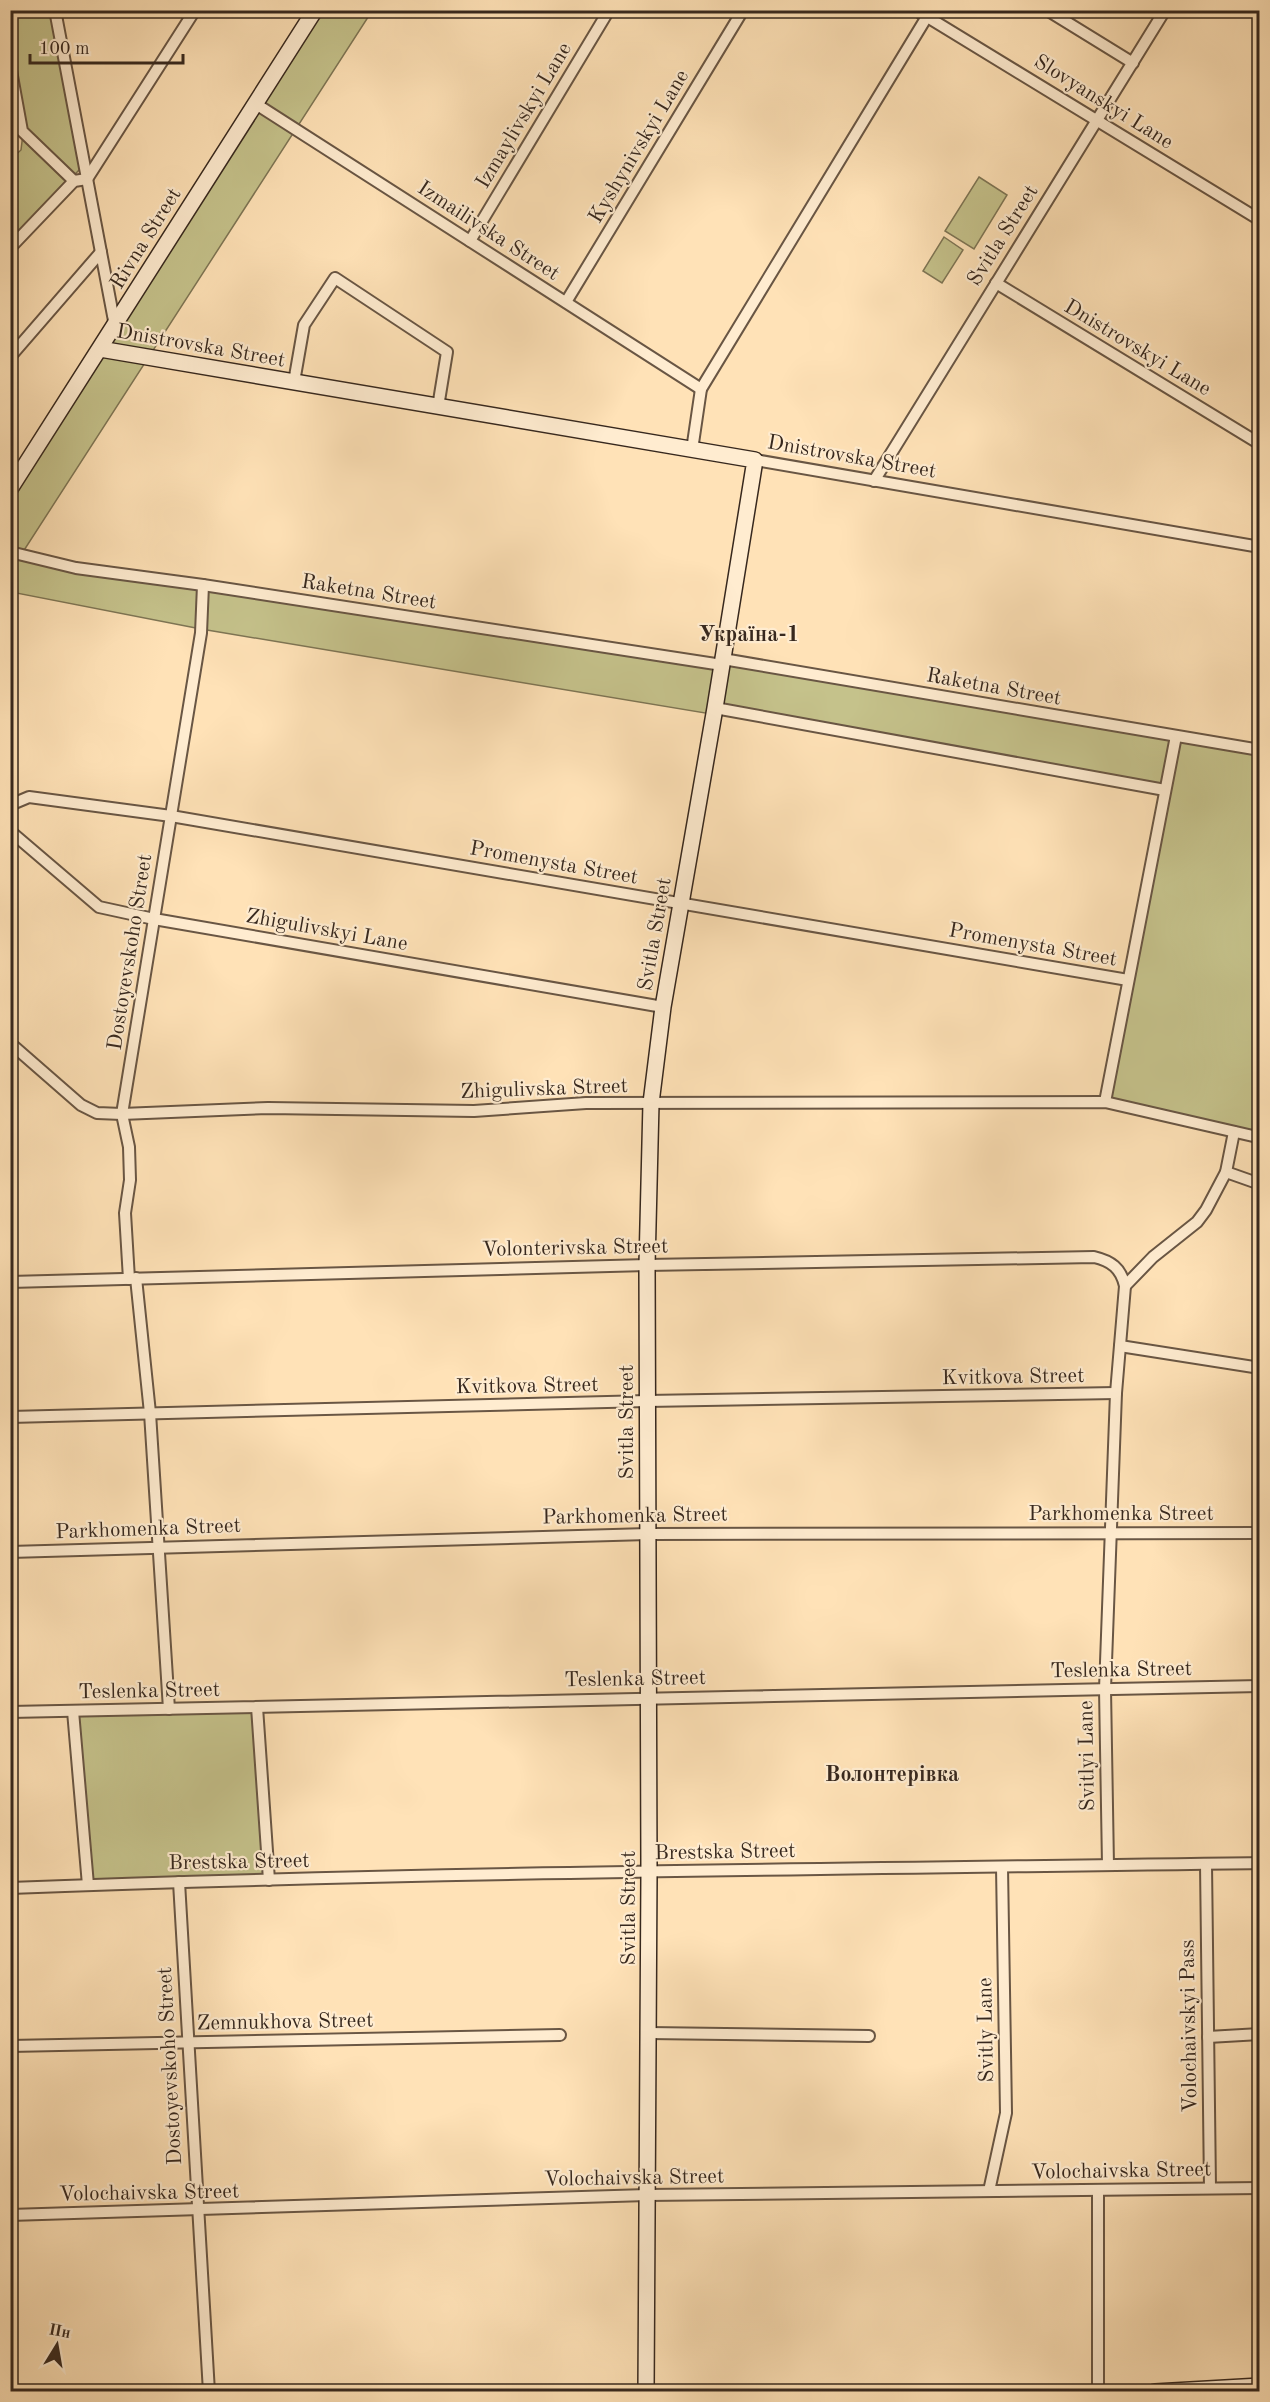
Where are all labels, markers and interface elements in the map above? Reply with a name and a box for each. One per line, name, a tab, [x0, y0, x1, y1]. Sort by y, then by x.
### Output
scale bar	[30, 27, 183, 65]
street label: Izmaylivskyi Lane	[473, 39, 576, 192]
text: 100 m	[39, 40, 90, 58]
street label: Slovyanskyi Lane	[1030, 51, 1176, 153]
street label: Kyshynivskyi Lane	[585, 66, 693, 227]
street label: Izmailivska Street	[413, 178, 563, 285]
street label: Svitla Street	[964, 182, 1043, 290]
street label: Rivna Street	[107, 184, 186, 293]
street label: Dnistrovskyi Lane	[1060, 296, 1214, 400]
street label: Dnistrovska Street	[115, 321, 287, 372]
street label: Dnistrovska Street	[766, 432, 938, 483]
street label: Raketna Street	[300, 571, 438, 614]
district label: Україна-1	[699, 624, 799, 646]
street label: Raketna Street	[925, 665, 1063, 710]
street label: Promenysta Street	[468, 838, 640, 889]
street label: Dostoyevskoho Street	[105, 853, 156, 1052]
street label: Svitla Street	[635, 876, 676, 993]
street label: Zhigulivskyi Lane	[244, 906, 409, 955]
street label: Promenysta Street	[947, 920, 1119, 971]
street label: Zhigulivska Street	[460, 1076, 628, 1103]
street label: Volonterivska Street	[482, 1236, 668, 1261]
street label: Svitla Street	[617, 1365, 638, 1479]
street label: Kvitkova Street	[941, 1366, 1085, 1389]
street label: Kvitkova Street	[455, 1375, 599, 1398]
street label: Parkhomenka Street	[542, 1504, 728, 1529]
street label: Parkhomenka Street	[1028, 1504, 1214, 1525]
street label: Parkhomenka Street	[55, 1516, 241, 1543]
street label: Teslenka Street	[1050, 1659, 1192, 1682]
street label: Teslenka Street	[564, 1668, 706, 1691]
street label: Teslenka Street	[78, 1680, 220, 1703]
street label: Svitlyi Lane	[1076, 1700, 1099, 1812]
district label: Волонтерівка	[825, 1764, 959, 1786]
street label: Brestska Street	[654, 1841, 796, 1864]
street label: Brestska Street	[168, 1851, 310, 1874]
street label: Svitla Street	[619, 1851, 640, 1965]
street label: Volochaivskyi Pass	[1177, 1939, 1202, 2113]
street label: Dostoyevskoho Street	[155, 1966, 186, 2166]
street label: Svitly Lane	[975, 1977, 998, 2083]
street label: Zemnukhova Street	[196, 2010, 374, 2035]
street label: Volochaivska Street	[1031, 2159, 1211, 2184]
street label: Volochaivska Street	[544, 2166, 724, 2191]
street label: Volochaivska Street	[59, 2181, 239, 2206]
north arrow	[27, 2315, 87, 2375]
text: Пн	[47, 2322, 72, 2342]

